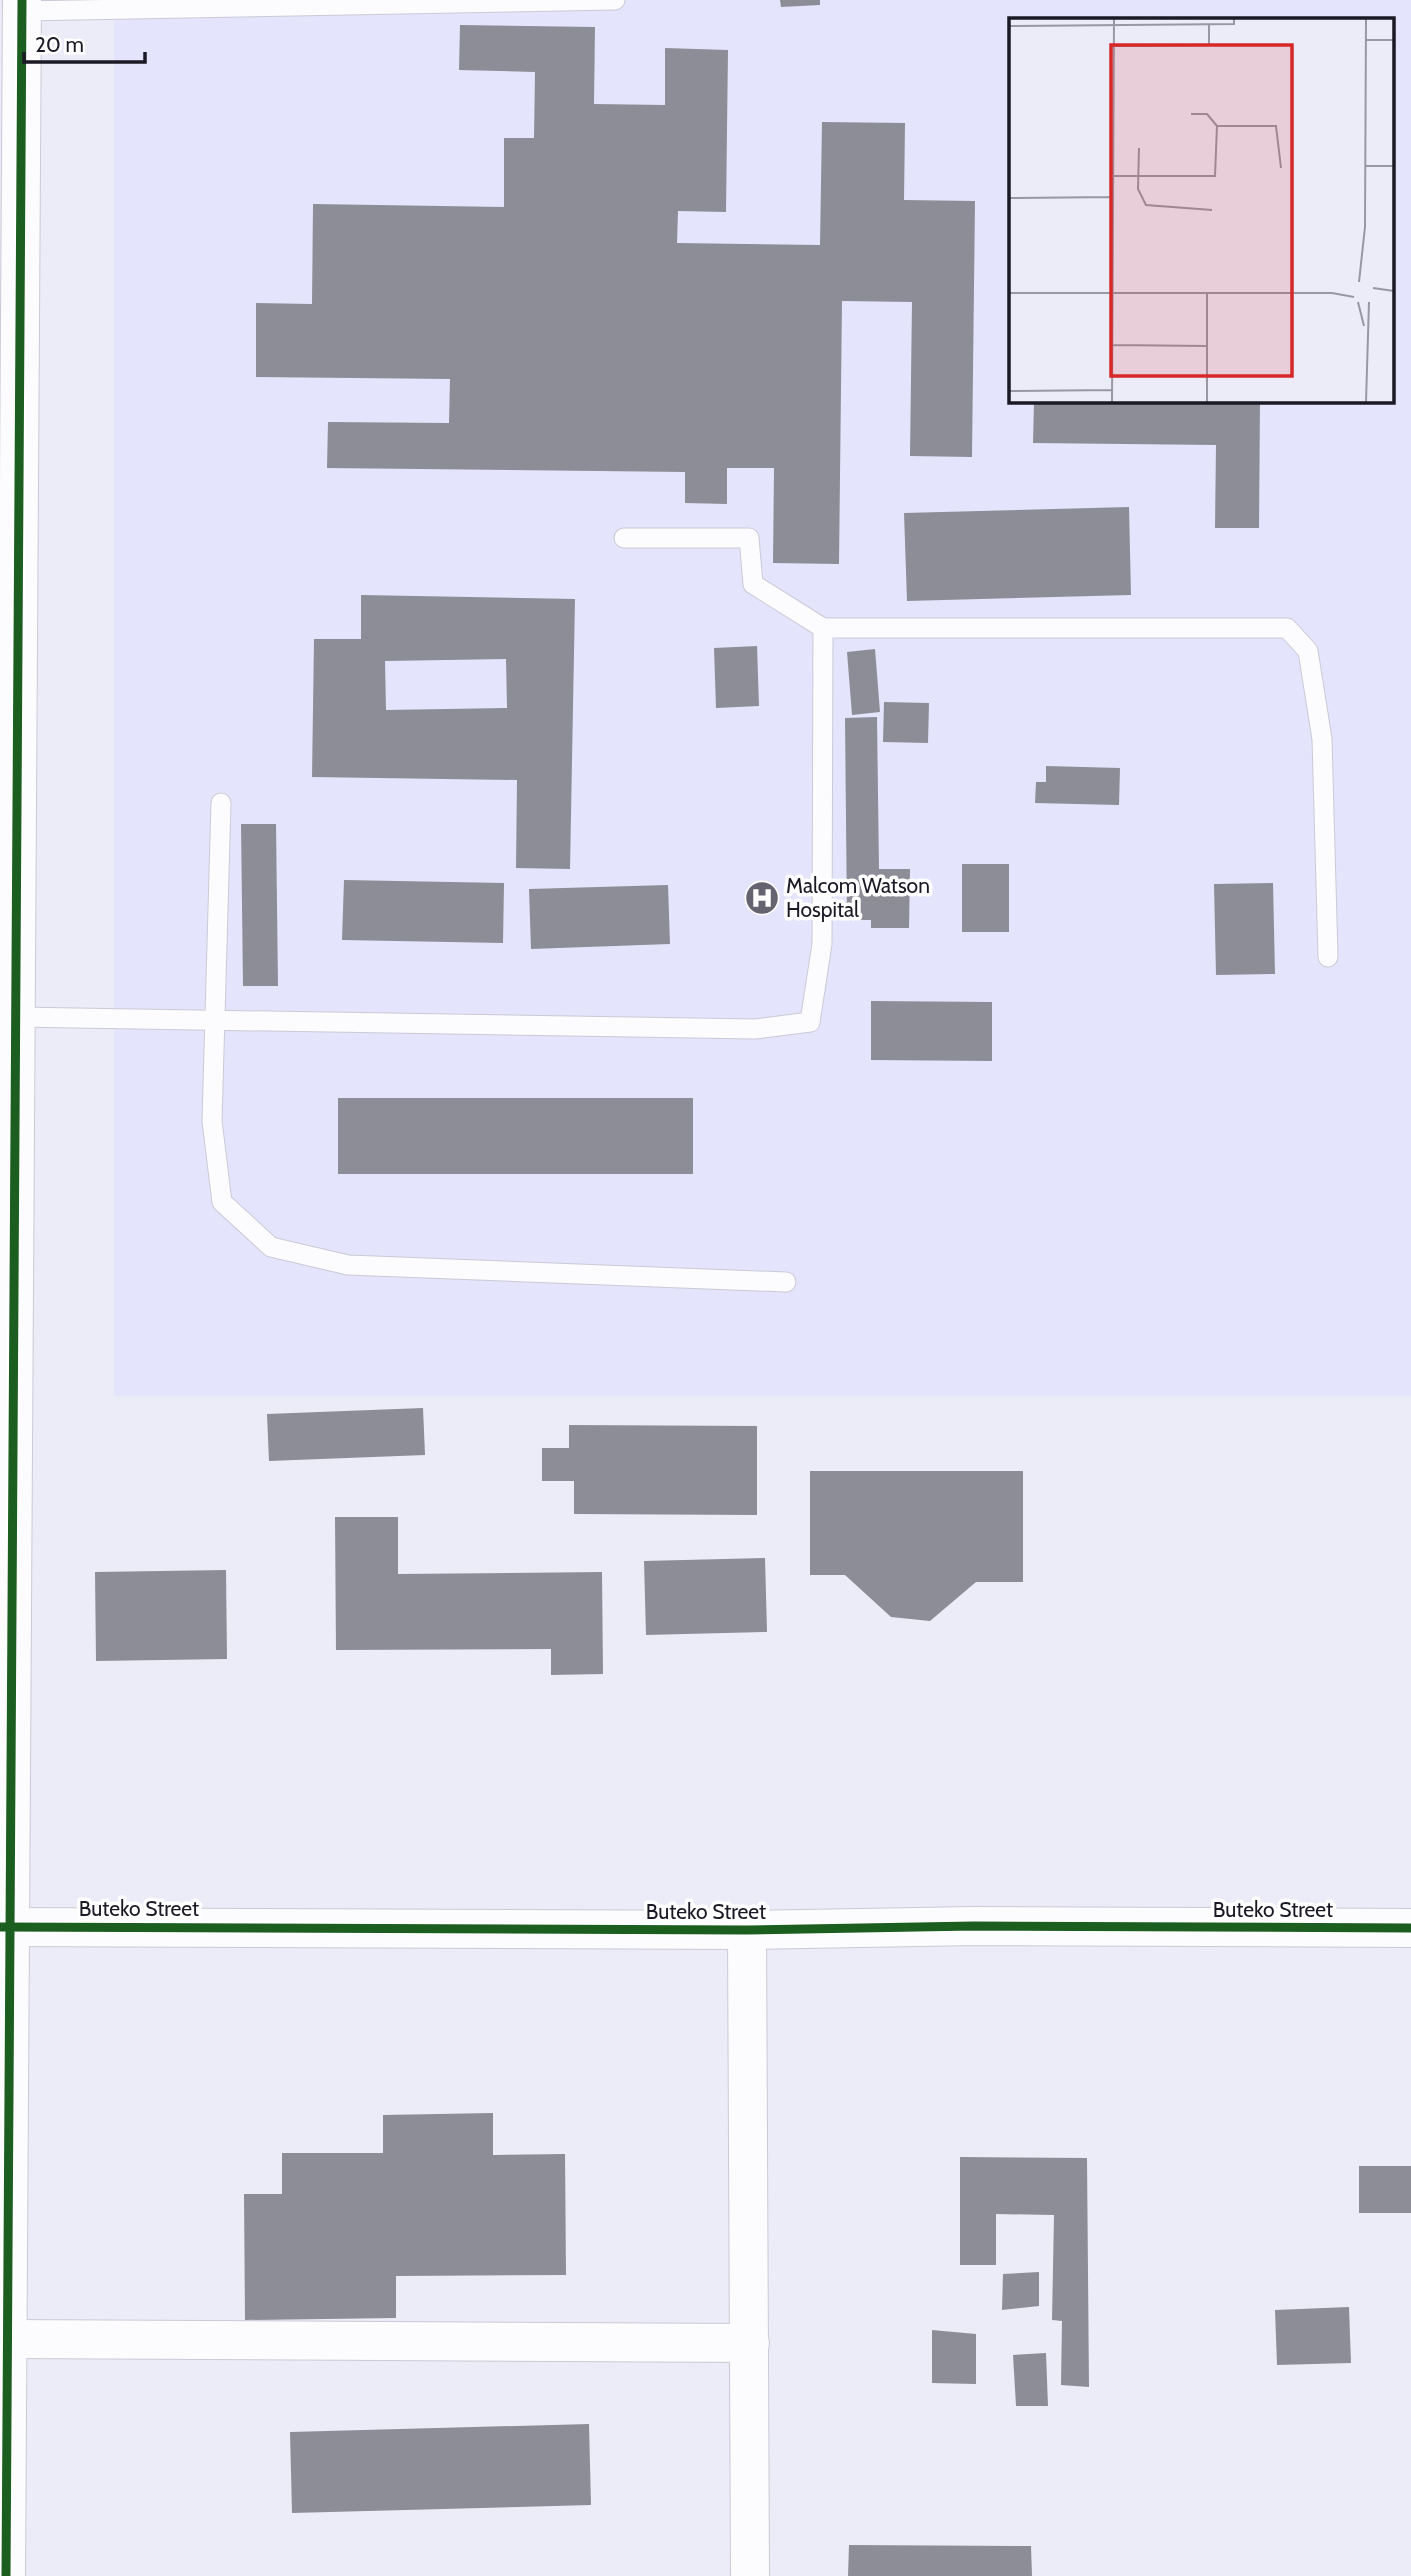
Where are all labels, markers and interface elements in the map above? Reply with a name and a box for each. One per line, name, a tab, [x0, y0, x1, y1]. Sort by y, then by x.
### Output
inset map	[1009, 18, 1394, 402]
scale bar	[24, 21, 145, 65]
text: 20 m	[35, 32, 84, 57]
place label: Malcom Watson Hospital	[786, 873, 930, 922]
hospital icon: Malcom Watson Hospital	[743, 879, 781, 917]
street label: Buteko Street	[79, 1896, 199, 1921]
street label: Buteko Street	[1213, 1897, 1333, 1922]
street label: Buteko Street	[646, 1899, 766, 1924]

